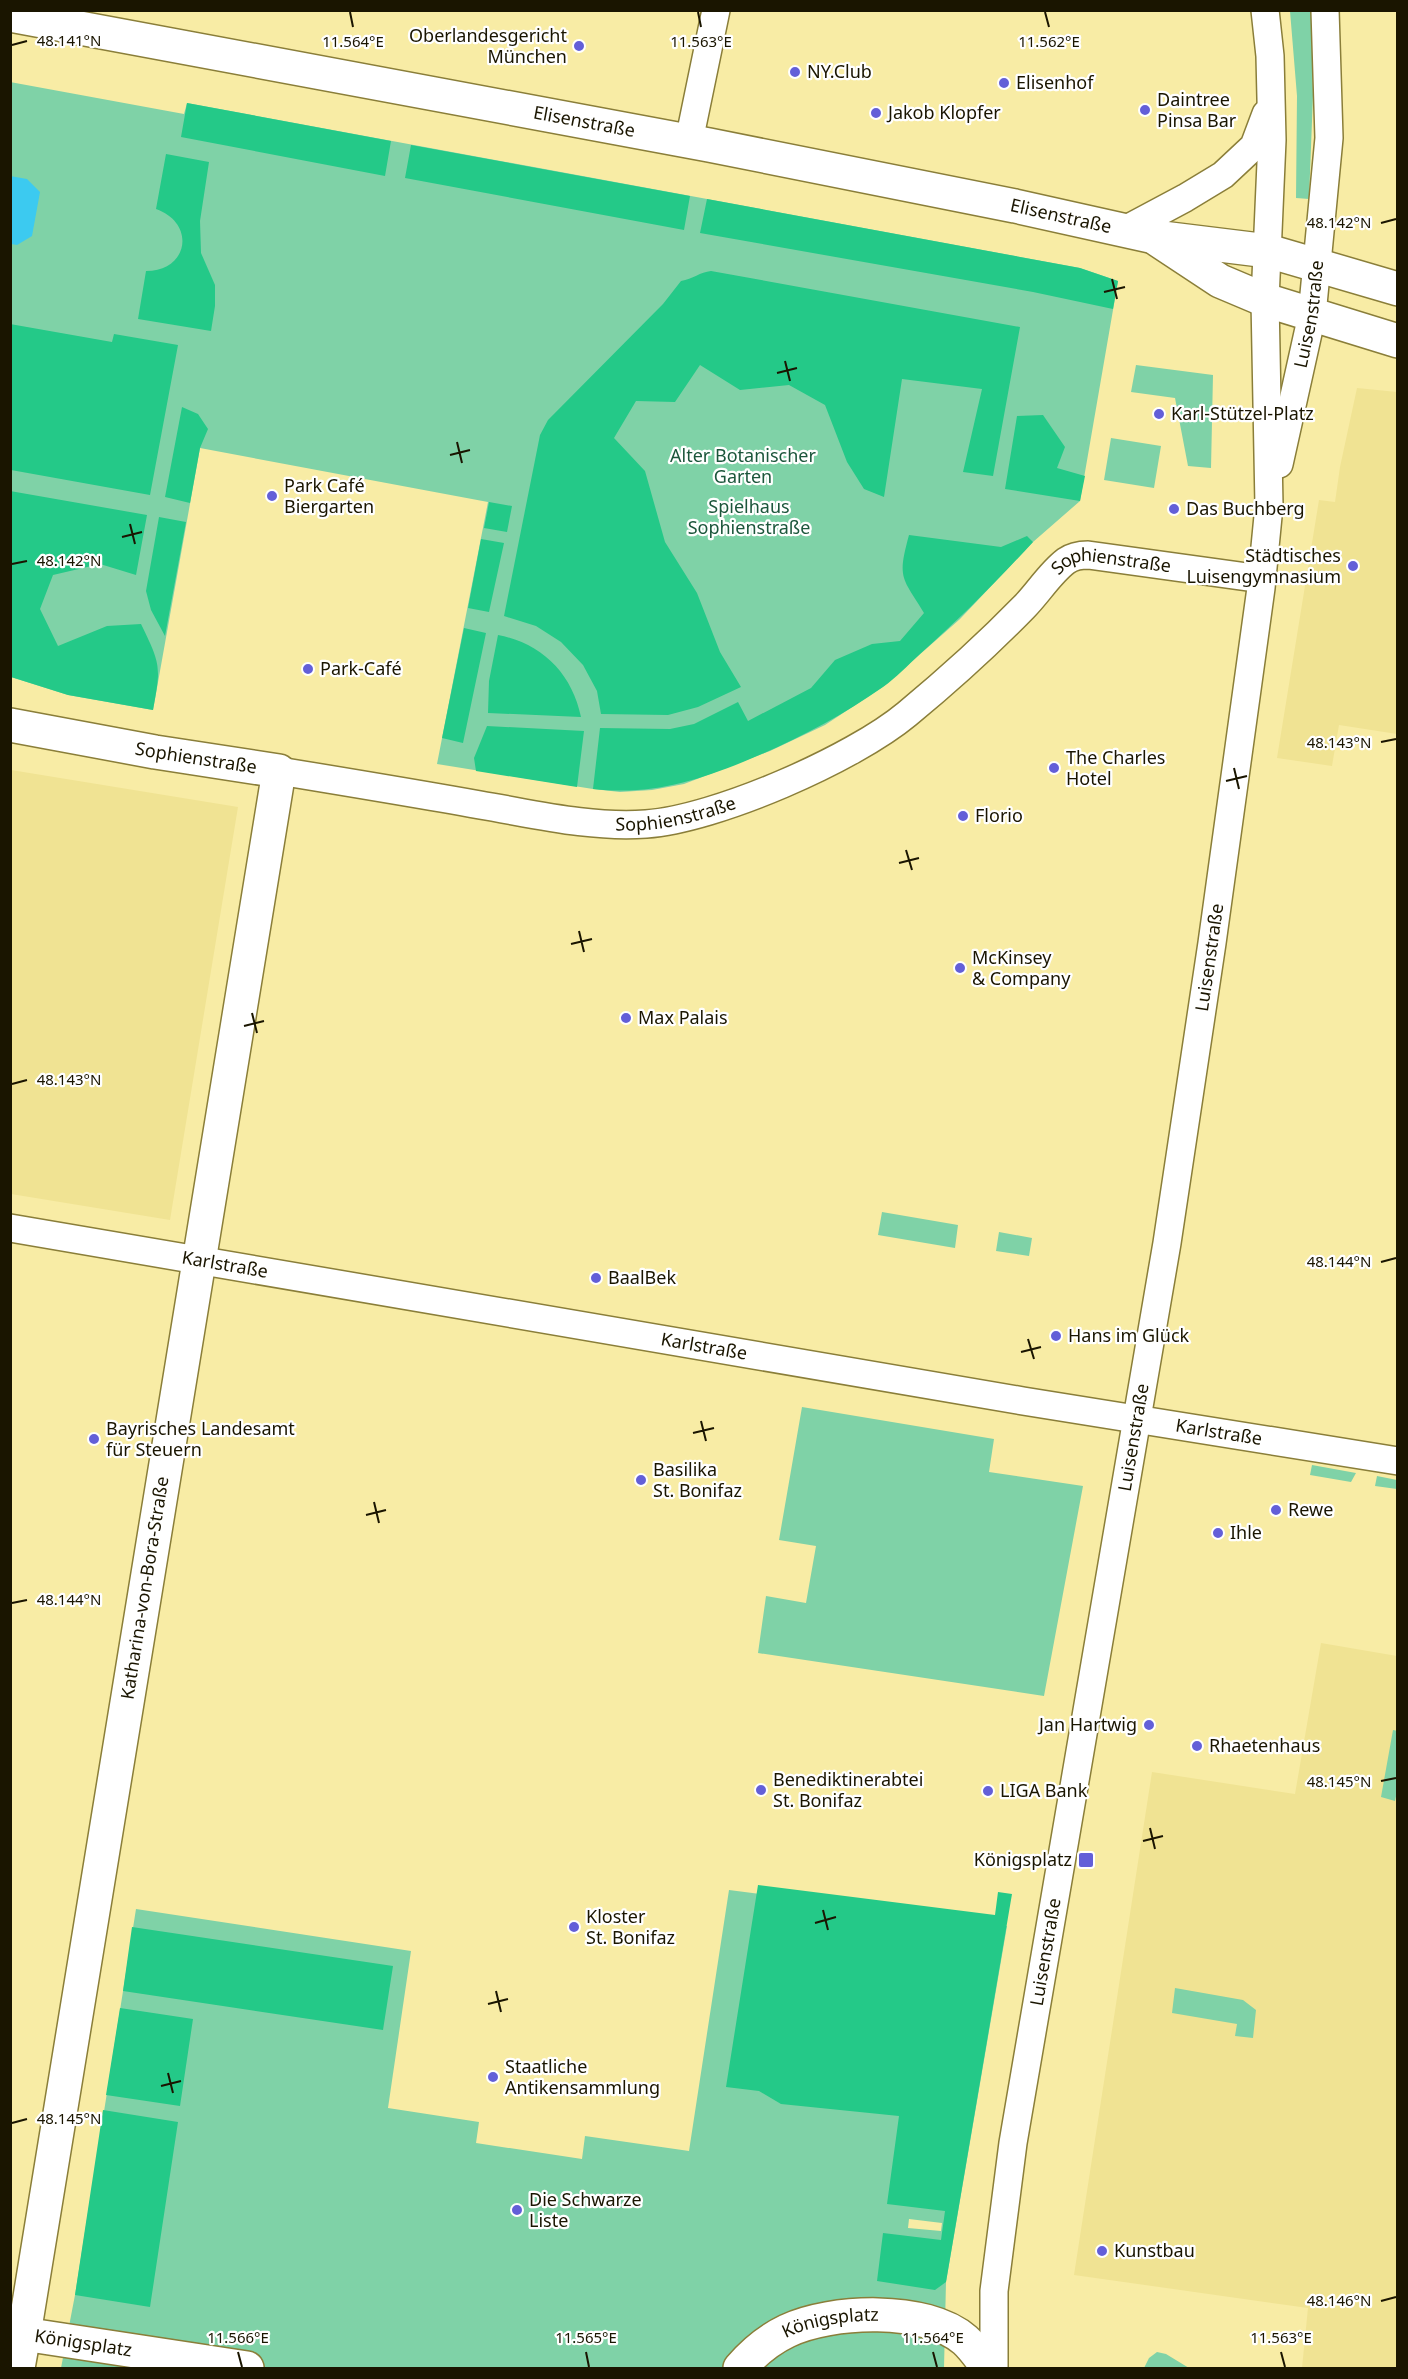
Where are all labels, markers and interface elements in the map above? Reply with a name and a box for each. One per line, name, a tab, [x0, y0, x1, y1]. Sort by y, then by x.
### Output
place label: Oberlandesgericht München	[409, 23, 567, 68]
text: 48.141°N	[37, 30, 101, 50]
text: 11.564°E	[322, 31, 384, 51]
text: 11.563°E	[670, 31, 732, 51]
text: 11.562°E	[1018, 31, 1080, 51]
marker: Oberlandesgericht München	[572, 39, 586, 53]
place label: NY.Club	[807, 59, 872, 83]
marker: NY.Club	[788, 65, 802, 79]
place label: Elisenhof	[1016, 70, 1094, 94]
marker: Elisenhof	[997, 76, 1011, 90]
place label: Daintree Pinsa Bar	[1157, 87, 1237, 132]
street label: Elisenstraße	[531, 100, 637, 142]
place label: Jakob Klopfer	[886, 100, 1001, 124]
marker: Daintree Pinsa Bar	[1138, 103, 1152, 117]
marker: Jakob Klopfer	[869, 106, 883, 120]
street label: Elisenstraße	[1008, 192, 1114, 238]
text: 48.142°N	[1307, 212, 1371, 232]
street label: Luisenstraße	[1288, 259, 1328, 370]
place label: Karl-Stützel-Platz	[1171, 401, 1314, 425]
marker: Karl-Stützel-Platz	[1152, 407, 1166, 421]
park label: Alter Botanischer Garten	[670, 443, 816, 488]
place label: Park Café Biergarten	[284, 473, 374, 518]
marker: Park Café Biergarten	[265, 489, 279, 503]
park label: Spielhaus Sophienstraße	[688, 494, 810, 539]
place label: Das Buchberg	[1186, 496, 1305, 520]
marker: Das Buchberg	[1167, 502, 1181, 516]
street label: Sophienstraße	[1045, 542, 1173, 579]
place label: Städtisches Luisengymnasium	[1186, 543, 1341, 588]
text: 48.142°N	[37, 550, 101, 570]
marker: Städtisches Luisengymnasium	[1346, 559, 1360, 573]
place label: Park-Café	[320, 656, 402, 680]
marker: Park-Café	[301, 662, 315, 676]
text: 48.143°N	[1307, 732, 1371, 752]
street label: Sophienstraße	[133, 736, 259, 778]
place label: The Charles Hotel	[1066, 745, 1165, 790]
marker: The Charles Hotel	[1047, 761, 1061, 775]
street label: Sophienstraße	[615, 790, 739, 836]
place label: Florio	[975, 803, 1023, 827]
marker: Florio	[956, 809, 970, 823]
street label: Luisenstraße	[1189, 902, 1228, 1013]
place label: McKinsey & Company	[972, 945, 1071, 990]
marker: McKinsey & Company	[953, 961, 967, 975]
place label: Max Palais	[638, 1005, 728, 1029]
marker: Max Palais	[619, 1011, 633, 1025]
text: 48.143°N	[37, 1069, 101, 1089]
street label: Karlstraße	[180, 1245, 270, 1283]
text: 48.144°N	[1307, 1251, 1371, 1271]
place label: BaalBek	[608, 1265, 676, 1289]
marker: BaalBek	[589, 1271, 603, 1285]
place label: Hans im Glück	[1068, 1323, 1190, 1347]
street label: Karlstraße	[659, 1326, 749, 1365]
marker: Hans im Glück	[1049, 1329, 1063, 1343]
street label: Luisenstraße	[1112, 1382, 1154, 1493]
street label: Karlstraße	[1174, 1413, 1264, 1450]
place label: Bayrisches Landesamt für Steuern	[106, 1416, 295, 1461]
marker: Bayrisches Landesamt für Steuern	[87, 1432, 101, 1446]
place label: Basilika St. Bonifaz	[653, 1457, 742, 1502]
marker: Basilika St. Bonifaz	[634, 1473, 648, 1487]
street label: Katharina-von-Bora-Straße	[115, 1475, 174, 1701]
place label: Rewe	[1288, 1497, 1333, 1521]
marker: Rewe	[1269, 1503, 1283, 1517]
place label: Ihle	[1230, 1520, 1262, 1544]
marker: Ihle	[1211, 1526, 1225, 1540]
text: 48.144°N	[37, 1589, 101, 1609]
place label: Jan Hartwig	[1037, 1712, 1137, 1736]
marker: Jan Hartwig	[1142, 1718, 1156, 1732]
place label: Rhaetenhaus	[1209, 1733, 1320, 1757]
marker: Rhaetenhaus	[1190, 1739, 1204, 1753]
place label: Benediktinerabtei St. Bonifaz	[773, 1767, 923, 1812]
text: 48.145°N	[1307, 1771, 1371, 1791]
place label: LIGA Bank	[1000, 1778, 1088, 1802]
marker: Benediktinerabtei St. Bonifaz	[754, 1783, 768, 1797]
marker: LIGA Bank	[981, 1784, 995, 1798]
place label: Königsplatz	[974, 1847, 1072, 1871]
marker: Königsplatz	[1077, 1851, 1095, 1869]
street label: Luisenstraße	[1024, 1896, 1066, 2008]
place label: Kloster St. Bonifaz	[586, 1904, 675, 1949]
marker: Kloster St. Bonifaz	[567, 1920, 581, 1934]
place label: Staatliche Antikensammlung	[505, 2054, 660, 2099]
marker: Staatliche Antikensammlung	[486, 2070, 500, 2084]
text: 48.145°N	[37, 2108, 101, 2128]
place label: Die Schwarze Liste	[529, 2187, 642, 2232]
marker: Die Schwarze Liste	[510, 2203, 524, 2217]
place label: Kunstbau	[1114, 2238, 1195, 2262]
marker: Kunstbau	[1095, 2244, 1109, 2258]
text: 48.146°N	[1307, 2290, 1371, 2310]
street label: Königsplatz	[777, 2302, 879, 2343]
street label: Königsplatz	[33, 2323, 134, 2361]
text: 11.566°E	[207, 2327, 269, 2347]
text: 11.565°E	[555, 2327, 617, 2347]
text: 11.564°E	[902, 2327, 964, 2347]
text: 11.563°E	[1250, 2327, 1312, 2347]

